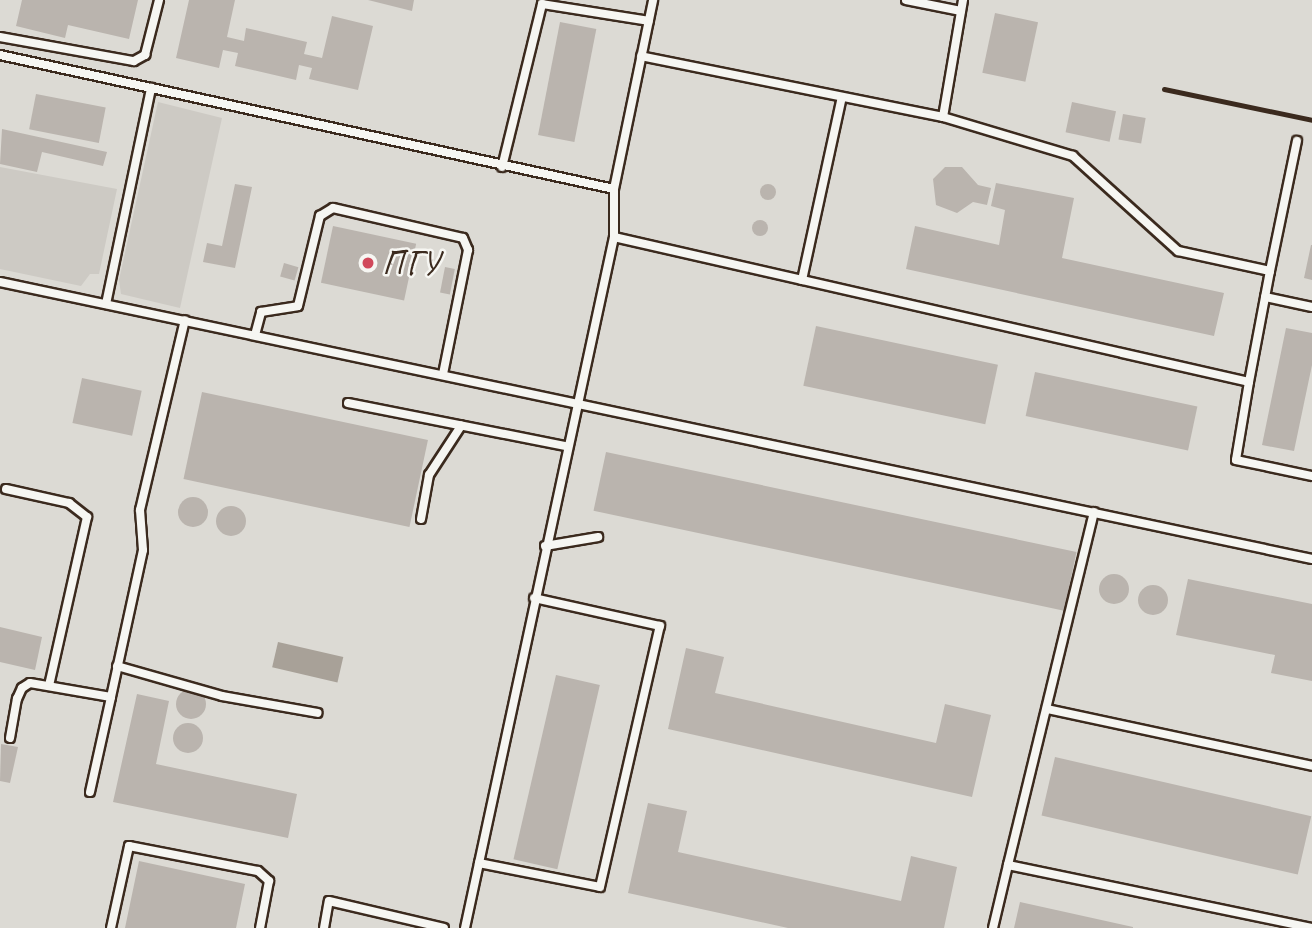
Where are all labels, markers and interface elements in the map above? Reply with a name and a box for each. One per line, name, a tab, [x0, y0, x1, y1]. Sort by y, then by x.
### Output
place label: ПГУ	[382, 242, 439, 284]
marker: ПГУ	[360, 255, 376, 271]

